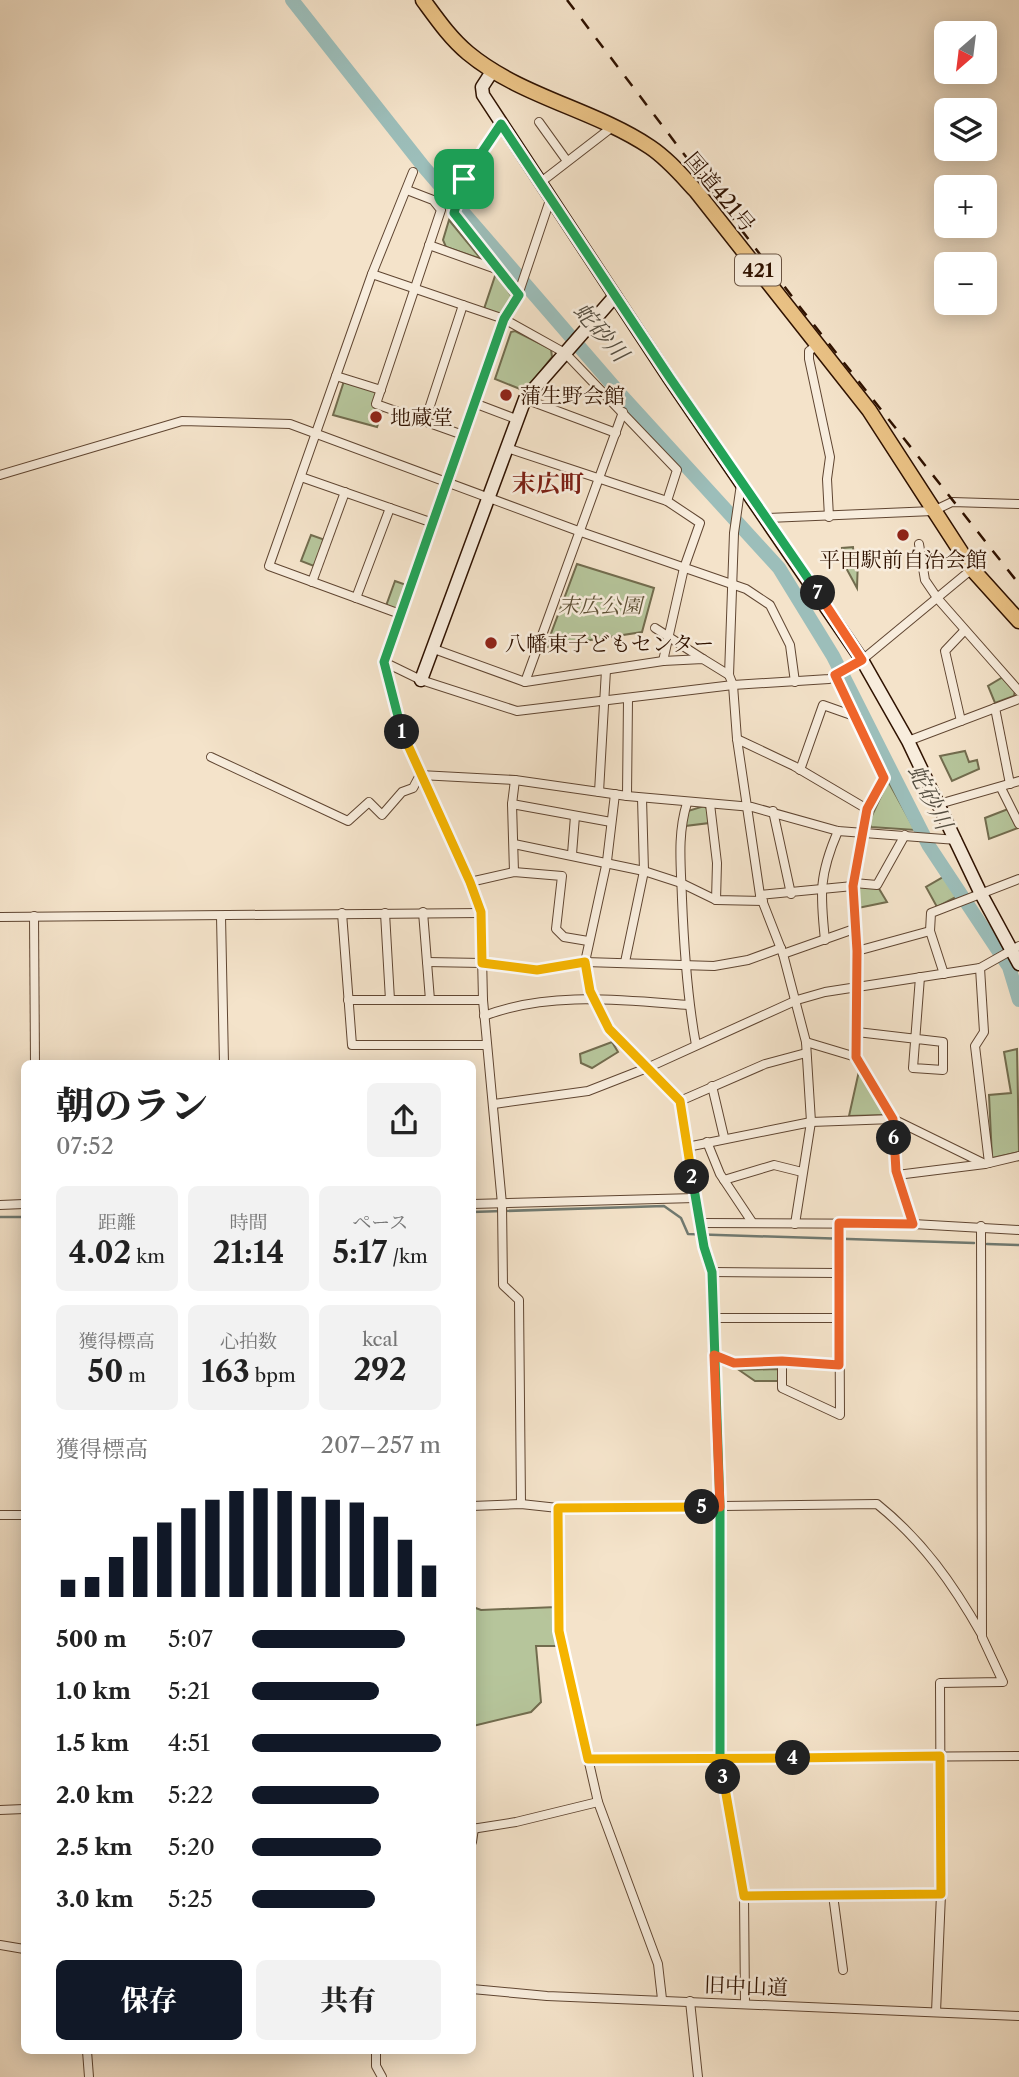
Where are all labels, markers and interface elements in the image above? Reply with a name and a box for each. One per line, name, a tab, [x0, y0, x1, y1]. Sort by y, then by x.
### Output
north arrow	[934, 21, 998, 84]
map controls	[934, 21, 997, 315]
button: layers	[934, 98, 997, 161]
street label: 国道421号	[680, 147, 760, 237]
pin	[434, 149, 494, 209]
icon: arrive	[445, 160, 483, 198]
button: +	[934, 175, 997, 238]
button: −	[934, 252, 997, 315]
road number: 421	[735, 254, 781, 286]
water label: 蛇砂川	[568, 297, 636, 369]
place label: 蒲生野会館	[520, 383, 625, 408]
marker: 蒲生野会館	[498, 387, 514, 403]
place label: 地蔵堂	[390, 405, 453, 430]
marker: 地蔵堂	[368, 409, 384, 425]
district label: 末広町	[512, 469, 584, 498]
marker: 平田駅前自治会館	[895, 527, 911, 543]
place label: 平田駅前自治会館	[819, 547, 987, 572]
pin: 7	[800, 576, 836, 610]
text: 7	[813, 581, 822, 604]
park label: 末広公園	[558, 593, 645, 618]
place label: 八幡東子どもセンター	[505, 631, 714, 656]
marker: 八幡東子どもセンター	[483, 635, 499, 651]
pin: 1	[384, 714, 420, 750]
text: 1	[397, 720, 406, 743]
water label: 蛇砂川	[902, 760, 959, 837]
text: 朝のラン	[56, 1082, 208, 1129]
button: share	[367, 1083, 441, 1157]
pin: 6	[876, 1120, 912, 1156]
text: 6	[888, 1126, 899, 1149]
text: 07:52	[56, 1132, 114, 1160]
pin: 2	[674, 1160, 710, 1194]
text: 2	[686, 1165, 697, 1188]
text: 距離	[98, 1211, 136, 1234]
text: 時間	[229, 1211, 268, 1234]
text: ペース	[352, 1211, 408, 1234]
text: 4.02	[69, 1234, 131, 1271]
text: 21:14	[213, 1234, 284, 1271]
text: 5:17	[333, 1234, 387, 1271]
text: km	[131, 1245, 165, 1268]
text: /km	[387, 1245, 428, 1268]
text: kcal	[362, 1328, 398, 1351]
text: 獲得標高	[79, 1330, 155, 1353]
text: 心拍数	[220, 1330, 277, 1353]
text: 292	[353, 1351, 407, 1388]
text: 50	[88, 1353, 123, 1390]
text: 163	[201, 1353, 250, 1390]
text: m	[123, 1364, 146, 1387]
text: bpm	[250, 1364, 296, 1387]
text: 207–257 m	[321, 1431, 441, 1459]
text: 獲得標高	[56, 1435, 148, 1463]
pin: 5	[684, 1490, 720, 1524]
text: 5	[696, 1495, 707, 1518]
text: 500 m	[56, 1625, 127, 1653]
text: 5:07	[168, 1625, 213, 1653]
text: 1.0 km	[56, 1677, 131, 1705]
text: 5:21	[168, 1677, 210, 1705]
text: 1.5 km	[56, 1729, 129, 1757]
text: 4:51	[168, 1729, 210, 1757]
pin: 4	[776, 1740, 810, 1776]
text: 4	[787, 1746, 798, 1769]
pin: 3	[706, 1760, 740, 1795]
text: 3	[717, 1765, 728, 1788]
text: 2.0 km	[56, 1781, 134, 1809]
text: 5:22	[168, 1781, 213, 1809]
text: 2.5 km	[56, 1833, 132, 1861]
text: 5:20	[168, 1833, 215, 1861]
text: 3.0 km	[56, 1885, 134, 1913]
text: 5:25	[168, 1885, 213, 1913]
button: 保存	[56, 1960, 242, 2040]
button: 共有	[256, 1960, 441, 2040]
street label: 旧中山道	[704, 1972, 788, 2000]

